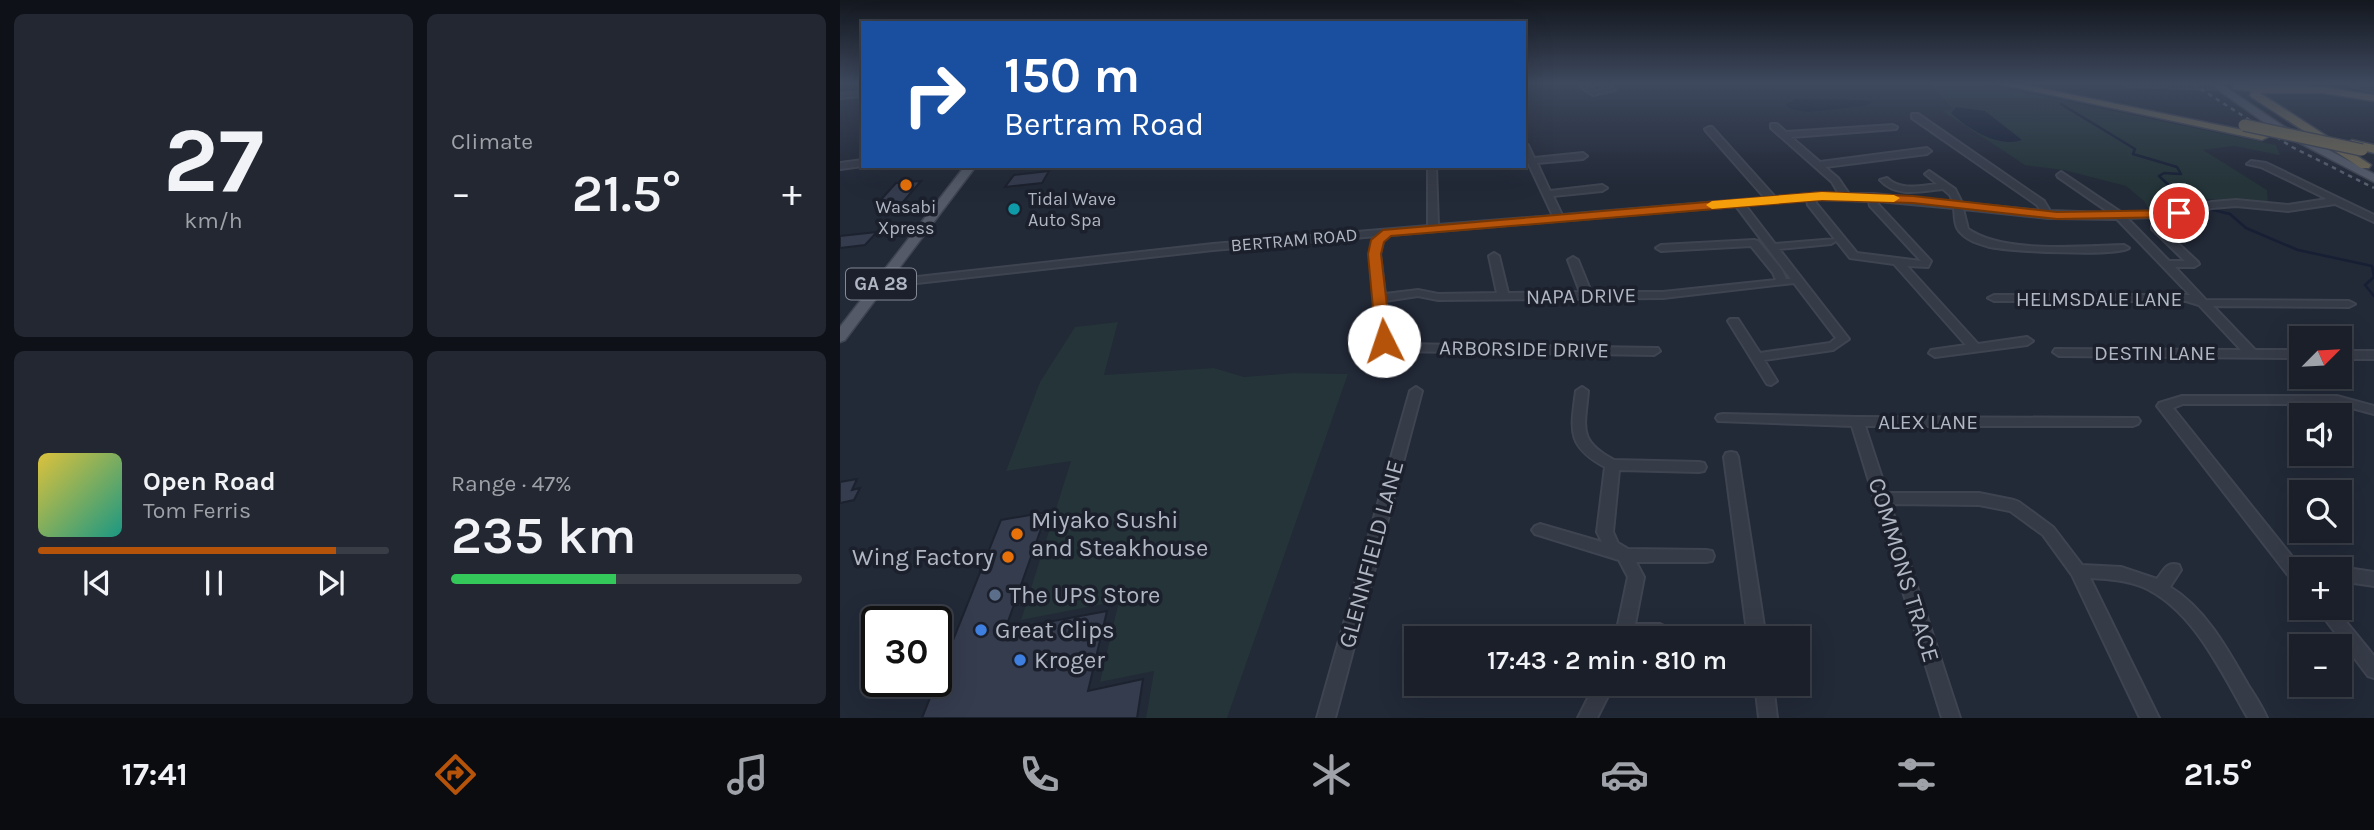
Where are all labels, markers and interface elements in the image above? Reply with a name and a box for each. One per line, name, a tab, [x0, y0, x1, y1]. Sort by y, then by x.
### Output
text: 150 m	[1004, 47, 1140, 104]
icon: right	[889, 49, 980, 140]
text: Bertram Road	[1004, 106, 1204, 143]
text: 27	[163, 108, 264, 214]
text: Climate	[451, 128, 533, 155]
text: 21.5°	[572, 163, 681, 224]
text: −	[451, 171, 471, 216]
text: +	[782, 171, 802, 216]
marker: Wasabi Xpress	[898, 177, 914, 193]
pin	[2149, 183, 2209, 243]
place label: Tidal Wave Auto Spa	[1028, 188, 1116, 231]
icon: arrive	[2160, 194, 2198, 232]
place label: Wasabi Xpress	[876, 196, 936, 239]
marker: Tidal Wave Auto Spa	[1006, 201, 1022, 217]
text: km/h	[184, 207, 243, 234]
street label: BERTRAM ROAD	[1230, 224, 1358, 256]
road number: GA 28	[846, 268, 916, 300]
street label: NAPA DRIVE	[1526, 283, 1636, 309]
street label: HELMSDALE LANE	[2016, 287, 2182, 311]
position arrow	[1347, 304, 1421, 378]
north arrow	[2289, 326, 2352, 388]
map controls	[2289, 326, 2352, 697]
street label: ARBORSIDE DRIVE	[1439, 336, 1609, 362]
street label: DESTIN LANE	[2094, 341, 2216, 365]
button: sound	[2289, 403, 2352, 466]
street label: ALEX LANE	[1878, 410, 1978, 434]
street label: GLENNFIELD LANE	[1332, 457, 1410, 651]
text: Open Road	[143, 466, 276, 497]
text: Range · 47%	[451, 470, 572, 497]
street label: COMMONS TRACE	[1863, 474, 1945, 666]
button: search	[2289, 480, 2352, 543]
text: Tom Ferris	[143, 497, 251, 524]
text: 235 km	[451, 505, 636, 566]
place label: Miyako Sushi and Steakhouse	[1031, 506, 1208, 562]
marker: Miyako Sushi and Steakhouse	[1009, 526, 1025, 542]
place label: Wing Factory	[852, 543, 994, 571]
marker: Wing Factory	[1000, 549, 1016, 565]
button: +	[2289, 557, 2352, 620]
icon: previous	[78, 564, 116, 602]
icon: pause	[195, 564, 233, 602]
icon: next	[312, 564, 350, 602]
place label: The UPS Store	[1009, 581, 1160, 609]
marker: The UPS Store	[987, 587, 1003, 603]
speed limit sign: 30	[861, 606, 952, 697]
place label: Great Clips	[995, 616, 1115, 644]
marker: Great Clips	[973, 622, 989, 638]
button: −	[2289, 634, 2352, 697]
text: 17:43 · 2 min · 810 m	[1487, 645, 1727, 676]
place label: Kroger	[1034, 646, 1105, 674]
marker: Kroger	[1012, 652, 1028, 668]
icon: directions	[431, 750, 480, 799]
icon: music	[723, 750, 772, 799]
icon: phone	[1015, 750, 1064, 799]
icon: climate	[1307, 750, 1356, 799]
icon: car	[1600, 750, 1649, 799]
icon: filters	[1892, 750, 1941, 799]
text: 17:41	[122, 756, 188, 793]
text: 21.5°	[2184, 756, 2252, 793]

